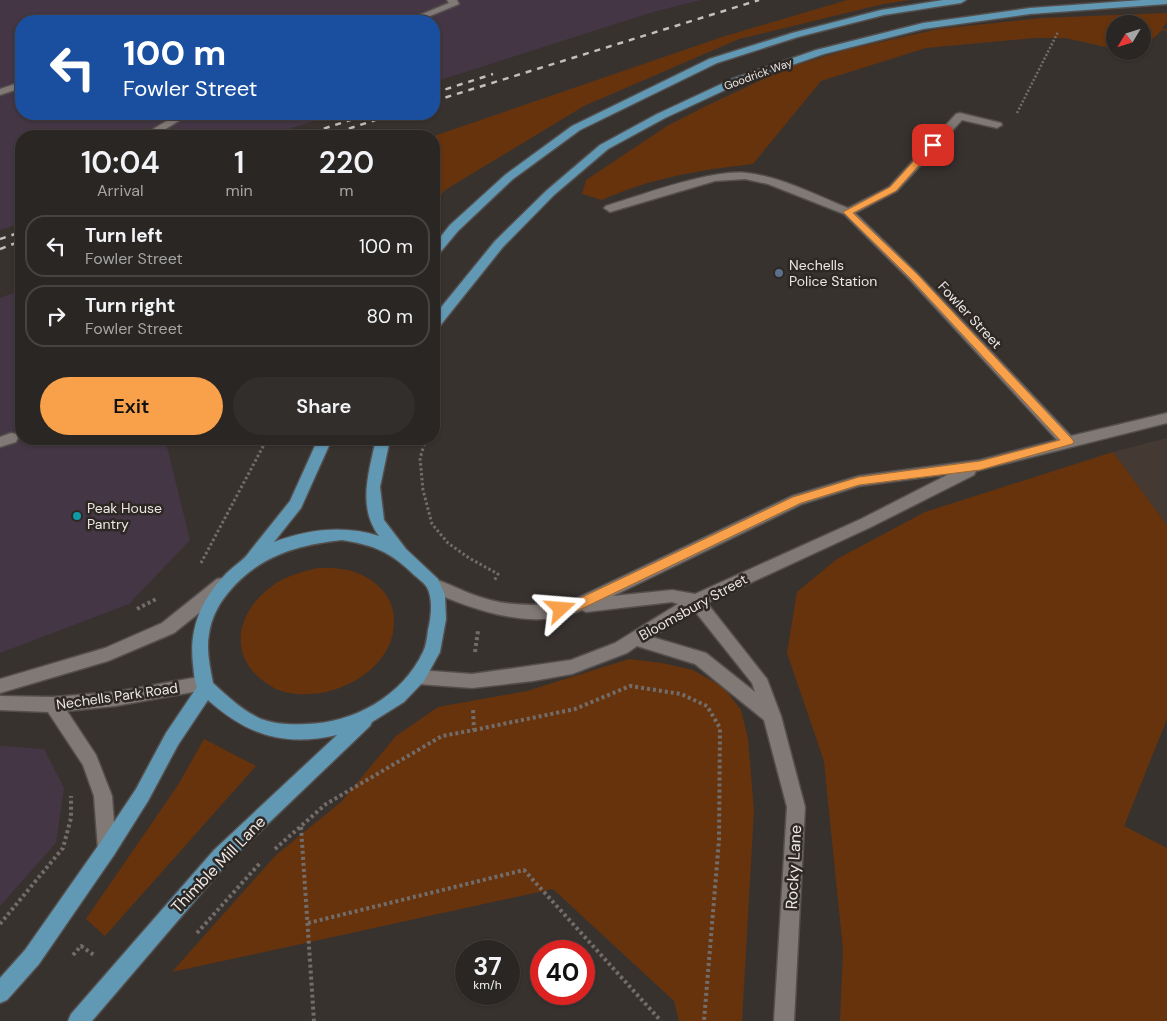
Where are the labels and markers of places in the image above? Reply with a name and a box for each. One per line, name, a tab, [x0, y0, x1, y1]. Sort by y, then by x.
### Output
pin	[912, 124, 954, 166]
place label: Nechells Police Station	[789, 256, 877, 290]
marker: Nechells Police Station	[773, 267, 785, 279]
place label: Peak House Pantry	[87, 499, 162, 533]
marker: Peak House Pantry	[71, 510, 83, 522]

